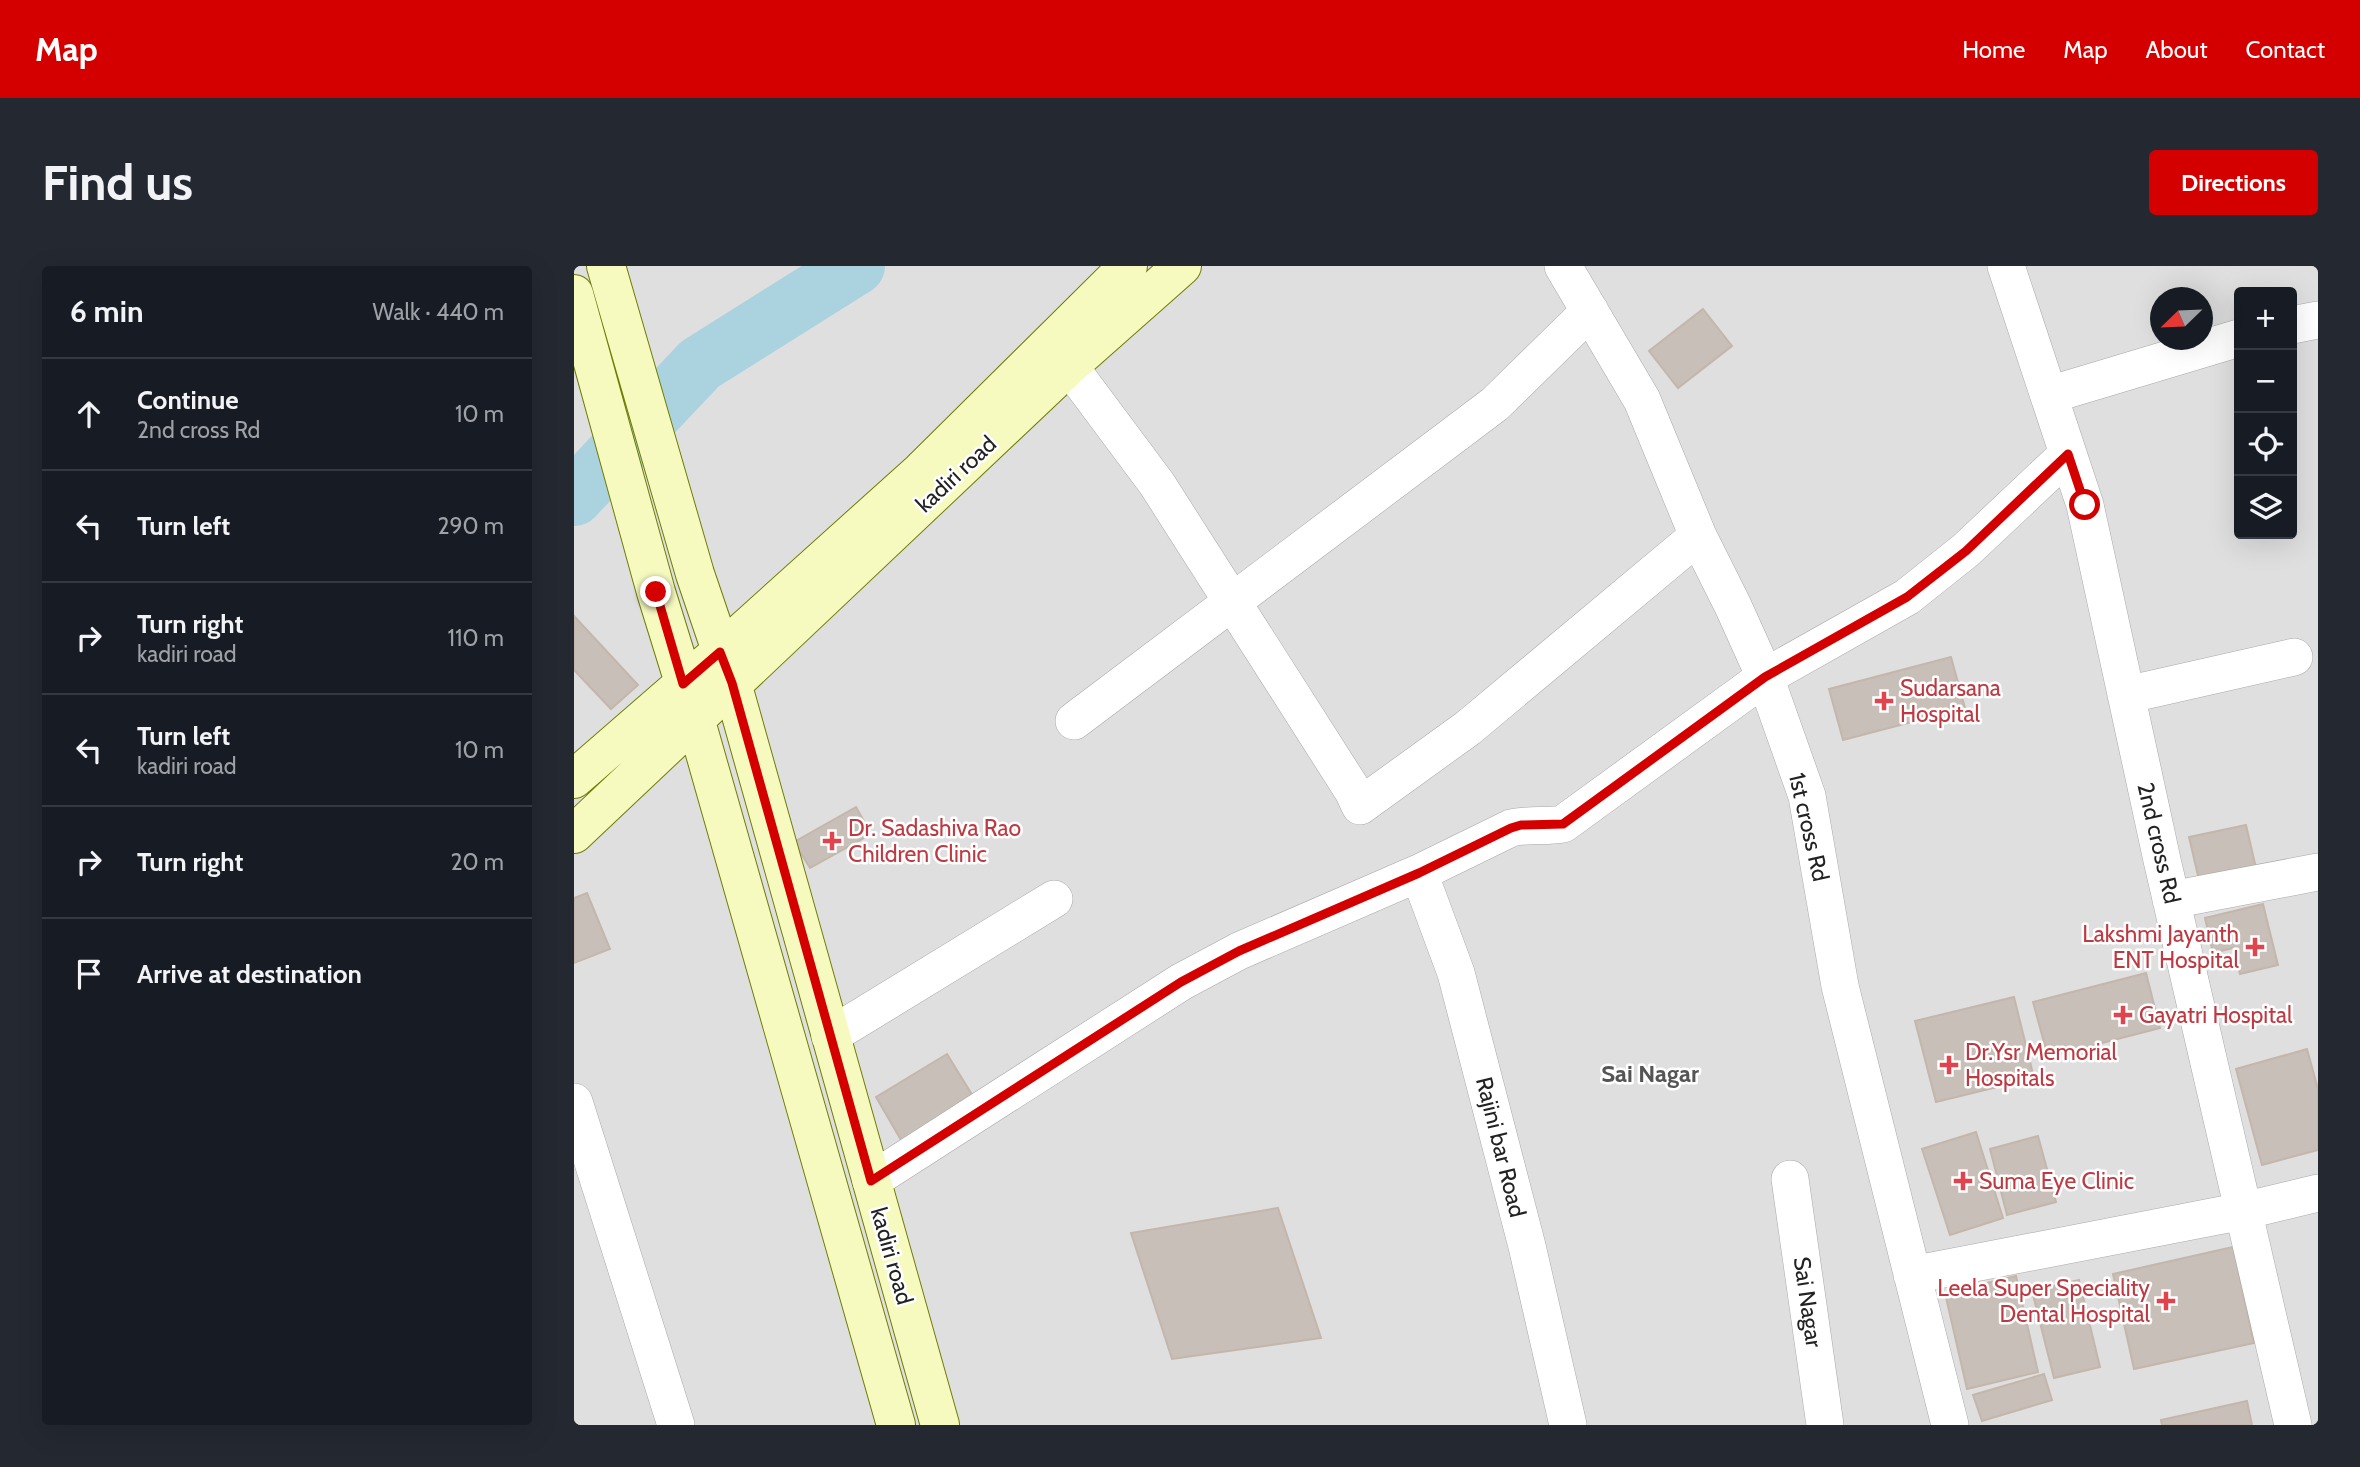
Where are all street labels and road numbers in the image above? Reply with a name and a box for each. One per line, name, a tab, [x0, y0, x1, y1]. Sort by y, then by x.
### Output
street label: kadiri road	[910, 430, 1002, 518]
street label: 1st cross Rd	[1783, 770, 1835, 884]
street label: 2nd cross Rd	[2131, 780, 2187, 906]
street label: Rajini bar Road	[1470, 1074, 1532, 1220]
street label: kadiri road	[865, 1204, 919, 1308]
street label: Sai Nagar	[1788, 1255, 1828, 1350]

